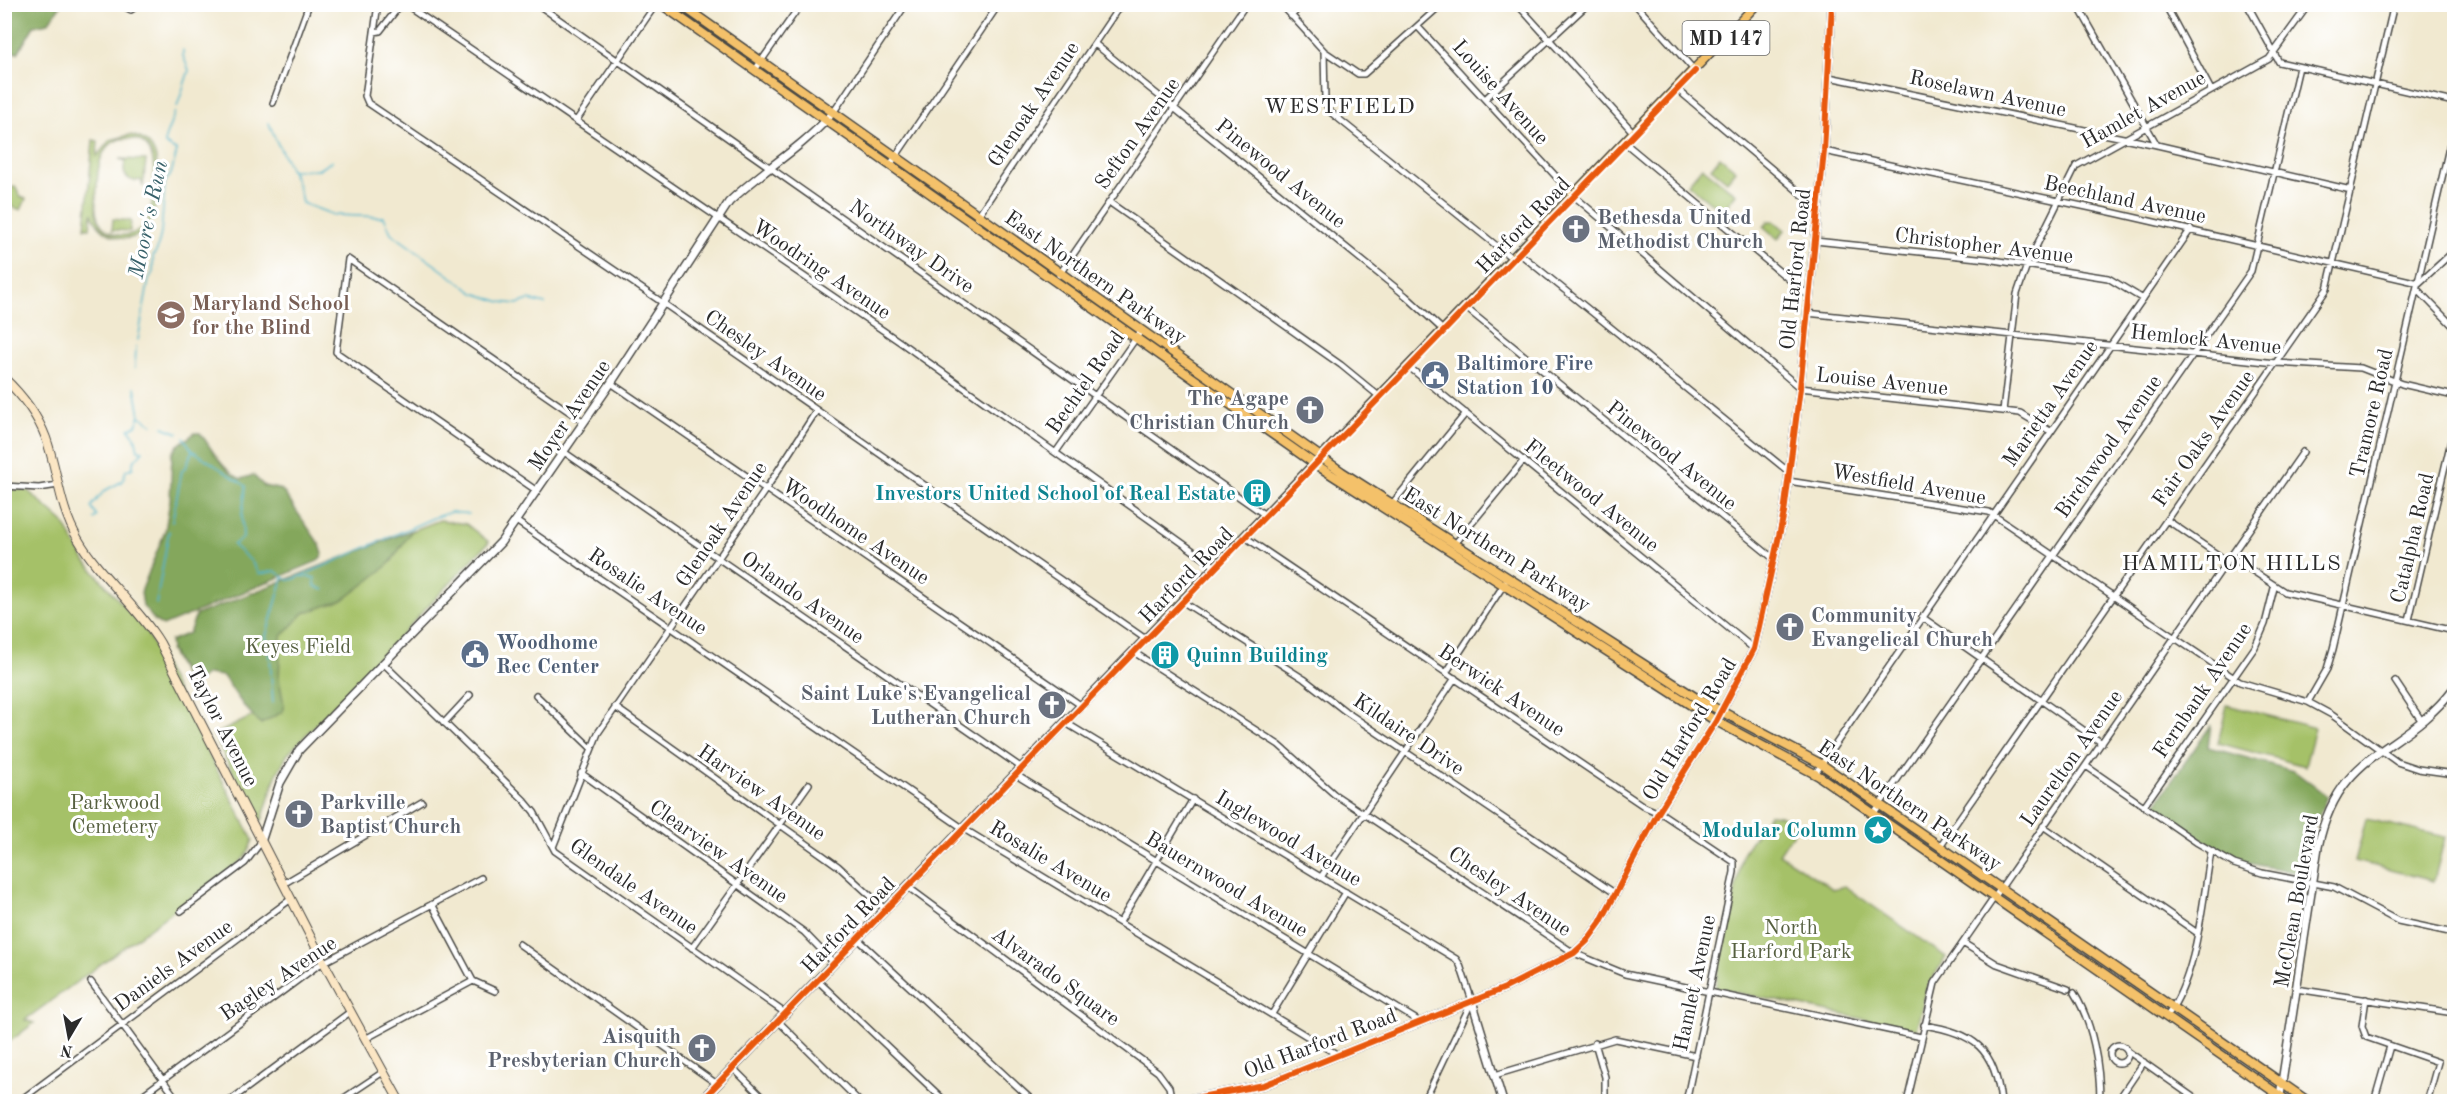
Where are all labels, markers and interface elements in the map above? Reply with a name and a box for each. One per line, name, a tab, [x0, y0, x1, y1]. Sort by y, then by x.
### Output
road number: MD 147	[1682, 21, 1770, 55]
street label: Louise Avenue	[1448, 37, 1552, 149]
street label: Glenoak Avenue	[985, 38, 1084, 171]
street label: Hamlet Avenue	[2078, 67, 2210, 153]
street label: Roselawn Avenue	[1907, 68, 2068, 121]
street label: Sefton Avenue	[1092, 74, 1184, 194]
district label: WESTFIELD	[1264, 96, 1416, 118]
street label: Pinewood Avenue	[1211, 115, 1349, 233]
water label: Moore's Run	[125, 158, 172, 281]
street label: Beechland Avenue	[2042, 173, 2208, 228]
street label: Harford Road	[1473, 174, 1575, 278]
street label: Old Harford Road	[1778, 187, 1815, 351]
street label: Northway Drive	[845, 196, 977, 298]
street label: East Northern Parkway	[1000, 207, 1190, 349]
place label: Bethesda United Methodist Church	[1597, 208, 1764, 253]
church icon: Bethesda United Methodist Church	[1560, 213, 1592, 245]
street label: Woodring Avenue	[748, 216, 894, 324]
street label: Christopher Avenue	[1893, 225, 2074, 268]
place label: Maryland School for the Blind	[192, 294, 350, 339]
school or university icon: Maryland School for the Blind	[155, 299, 187, 331]
street label: Chesley Avenue	[700, 307, 830, 406]
street label: Hemlock Avenue	[2129, 322, 2282, 359]
street label: Bechtel Road	[1043, 328, 1129, 438]
street label: Marietta Avenue	[2000, 337, 2103, 471]
street label: Tramore Road	[2347, 347, 2398, 480]
place label: Baltimore Fire Station 10	[1456, 354, 1594, 399]
street label: Moyer Avenue	[525, 357, 615, 475]
public building icon: Baltimore Fire Station 10	[1419, 359, 1451, 391]
street label: Louise Avenue	[1815, 365, 1949, 400]
street label: Fair Oaks Avenue	[2149, 367, 2259, 511]
street label: Birchwood Avenue	[2052, 372, 2166, 522]
place label: The Agape Christian Church	[1129, 389, 1289, 434]
church icon: The Agape Christian Church	[1294, 394, 1326, 426]
street label: Pinewood Avenue	[1602, 397, 1740, 515]
street label: Fleetwood Avenue	[1520, 436, 1662, 557]
street label: Glenoak Avenue	[673, 458, 772, 591]
street label: Westfield Avenue	[1830, 462, 1988, 509]
street label: Catalpha Road	[2388, 471, 2439, 606]
street label: Woodhome Avenue	[778, 475, 933, 589]
building icon: Investors United School of Real Estate	[1241, 477, 1273, 509]
place label: Investors United School of Real Estate	[875, 484, 1236, 505]
street label: East Northern Parkway	[1399, 484, 1594, 617]
street label: Harford Road	[1136, 524, 1238, 628]
street label: Rosalie Avenue	[584, 545, 710, 640]
street label: Orlando Avenue	[737, 548, 867, 648]
district label: HAMILTON HILLS	[2122, 553, 2342, 575]
place label: Community Evangelical Church	[1811, 606, 1993, 651]
church icon: Community Evangelical Church	[1774, 611, 1806, 643]
street label: Fernbank Avenue	[2150, 619, 2256, 762]
place label: Woodhome Rec Center	[496, 633, 599, 678]
park label: Keyes Field	[245, 637, 351, 658]
public building icon: Woodhome Rec Center	[459, 638, 491, 670]
building icon: Quinn Building	[1149, 639, 1181, 671]
street label: Berwick Avenue	[1434, 641, 1568, 741]
place label: Quinn Building	[1186, 646, 1328, 667]
street label: Old Harford Road	[1639, 655, 1741, 805]
street label: Taylor Avenue	[182, 663, 261, 790]
place label: Saint Luke's Evangelical Lutheran Church	[800, 684, 1031, 729]
street label: Laurelton Avenue	[2017, 687, 2127, 831]
church icon: Saint Luke's Evangelical Lutheran Church	[1036, 689, 1068, 721]
street label: Kildaire Drive	[1349, 691, 1467, 780]
street label: East Northern Parkway	[1813, 737, 2005, 876]
street label: Harview Avenue	[693, 741, 829, 845]
street label: Inglewood Avenue	[1212, 788, 1365, 891]
park label: Parkwood Cemetery	[70, 793, 160, 838]
place label: Parkville Baptist Church	[320, 793, 462, 838]
street label: Clearview Avenue	[645, 797, 791, 908]
church icon: Parkville Baptist Church	[283, 798, 315, 830]
street label: McClean Boulevard	[2272, 813, 2323, 990]
place icon: Modular Column	[1862, 814, 1894, 846]
street label: Rosalie Avenue	[985, 818, 1115, 907]
place label: Modular Column	[1702, 821, 1857, 842]
street label: Bauernwood Avenue	[1141, 829, 1311, 942]
street label: Glendale Avenue	[565, 835, 701, 939]
street label: Chesley Avenue	[1444, 843, 1574, 941]
street label: Harford Road	[798, 874, 900, 978]
street label: Hamlet Avenue	[1671, 913, 1720, 1053]
street label: Daniels Avenue	[111, 916, 237, 1016]
park label: North Harford Park	[1730, 918, 1852, 963]
street label: Alvarado Square	[987, 924, 1123, 1030]
street label: Bagley Avenue	[217, 933, 341, 1026]
street label: Old Harford Road	[1241, 1005, 1400, 1083]
north arrow	[39, 1007, 99, 1067]
place label: Aisquith Presbyterian Church	[487, 1027, 681, 1072]
church icon: Aisquith Presbyterian Church	[686, 1032, 718, 1064]
text: N	[59, 1041, 74, 1059]

